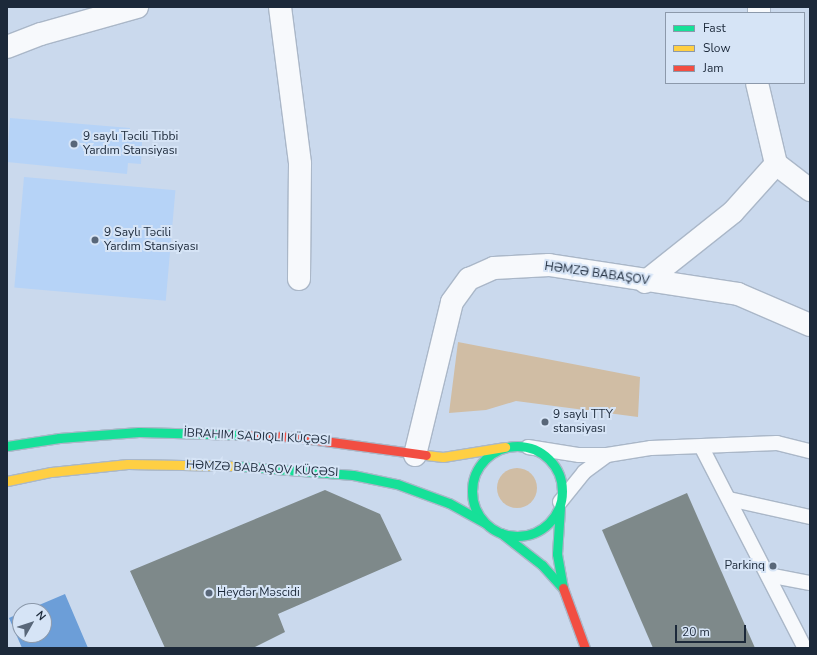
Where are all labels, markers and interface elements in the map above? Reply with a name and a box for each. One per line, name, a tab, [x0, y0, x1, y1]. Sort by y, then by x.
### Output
legend	[665, 12, 805, 84]
text: Fast	[703, 20, 726, 36]
text: Slow	[703, 40, 731, 56]
text: Jam	[703, 60, 724, 76]
place label: 9 saylı Təcili Tibbi Yardım Stansiyası	[83, 130, 178, 158]
marker: 9 saylı Təcili Tibbi Yardım Stansiyası	[68, 138, 80, 150]
place label: 9 Saylı Təcili Yardım Stansiyası	[104, 226, 198, 254]
marker: 9 Saylı Təcili Yardım Stansiyası	[89, 234, 101, 246]
street label: HƏMZƏ BABAŞOV	[544, 260, 650, 288]
place label: 9 saylı TTY stansiyası	[553, 408, 613, 436]
marker: 9 saylı TTY stansiyası	[540, 417, 550, 427]
street label: İBRAHIM SADIQLI KÜÇƏSI	[183, 426, 331, 448]
street label: HƏMZƏ BABAŞOV KÜÇƏSI	[185, 458, 339, 480]
place label: Parkinq	[724, 559, 765, 573]
marker: Parkinq	[768, 561, 778, 571]
place label: Heydər Məscidi	[217, 586, 300, 600]
marker: Heydər Məscidi	[204, 588, 214, 598]
north arrow	[12, 603, 52, 643]
text: N	[33, 608, 49, 624]
scale bar	[677, 617, 748, 643]
text: 20 m	[682, 624, 710, 640]

